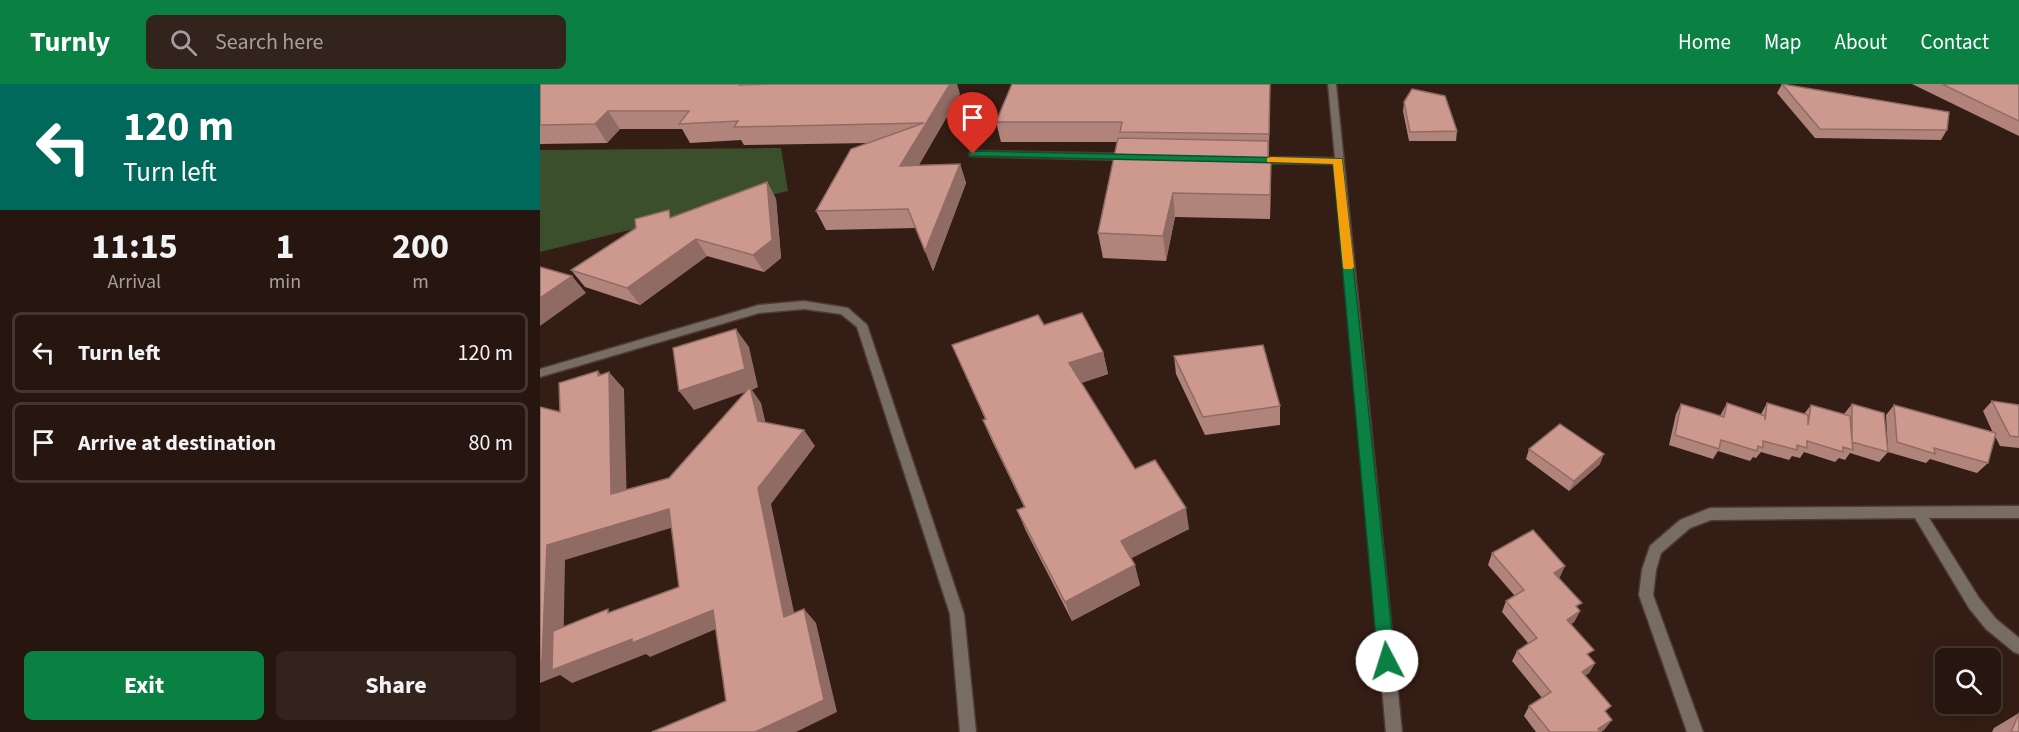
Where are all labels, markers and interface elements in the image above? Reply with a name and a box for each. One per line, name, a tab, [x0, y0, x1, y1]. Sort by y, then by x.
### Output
search box	[146, 15, 566, 69]
text: Turnly	[30, 22, 110, 62]
icon: search	[167, 26, 200, 59]
text: Search here	[215, 26, 324, 58]
text: Home	[1678, 27, 1731, 57]
text: Map	[1764, 27, 1802, 57]
text: About	[1835, 27, 1887, 57]
text: Contact	[1920, 27, 1989, 57]
pin	[947, 92, 998, 154]
text: 120 m	[123, 97, 234, 157]
icon: arrive	[956, 101, 989, 134]
icon: left	[24, 108, 102, 186]
text: Turn left	[123, 153, 217, 192]
text: 11:15	[91, 221, 178, 272]
text: 1	[275, 221, 294, 272]
text: 200	[392, 221, 449, 272]
text: Arrival	[107, 268, 161, 296]
text: min	[269, 268, 301, 296]
text: m	[412, 268, 429, 296]
icon: left	[27, 336, 60, 369]
text: Turn left	[78, 337, 160, 369]
text: 120 m	[458, 337, 513, 369]
icon: arrive	[27, 426, 60, 459]
text: Arrive at destination	[78, 427, 276, 459]
text: 80 m	[468, 427, 513, 459]
position arrow	[1355, 629, 1419, 693]
map controls	[1935, 648, 2001, 714]
button: search	[1935, 648, 2001, 714]
button: Exit	[24, 651, 264, 720]
button: Share	[276, 651, 516, 720]

